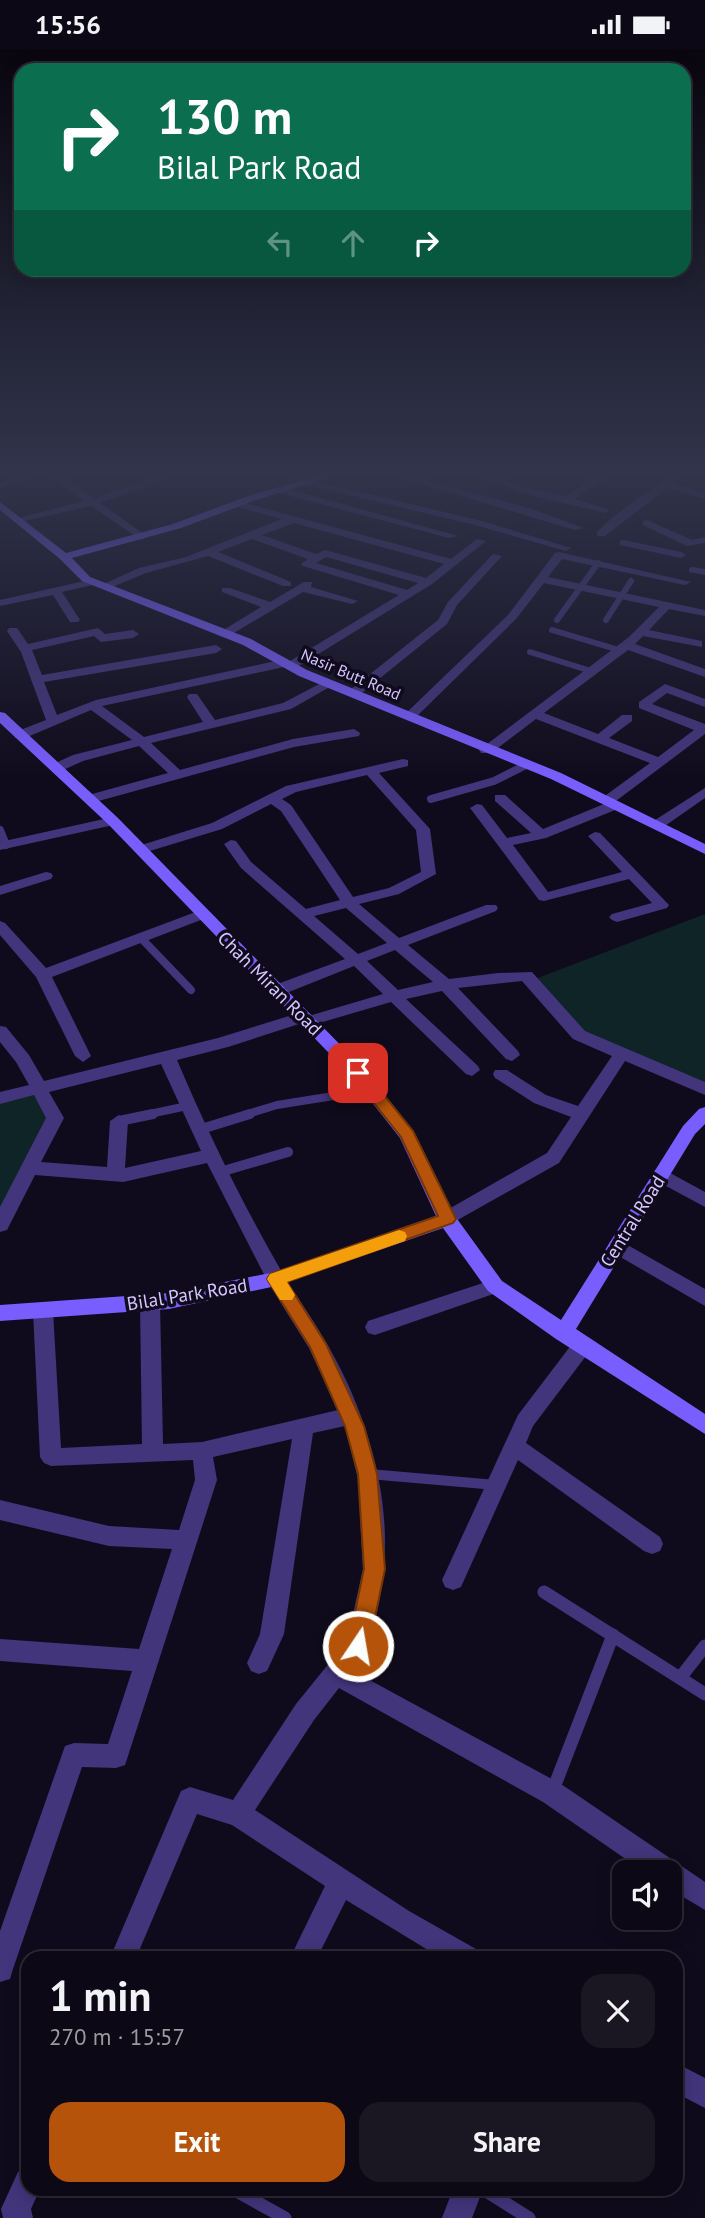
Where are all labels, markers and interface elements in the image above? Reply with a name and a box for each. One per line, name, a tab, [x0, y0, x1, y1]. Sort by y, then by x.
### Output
text: 15:56	[35, 8, 101, 41]
text: 130 m	[157, 84, 292, 148]
icon: right	[42, 91, 133, 182]
text: Bilal Park Road	[157, 146, 362, 188]
icon: left	[261, 224, 299, 262]
icon: ahead	[334, 224, 372, 262]
icon: right	[407, 224, 445, 262]
street label: Nasir Butt Road	[298, 644, 404, 704]
street label: Chah Miran Road	[213, 926, 327, 1040]
pin	[328, 1043, 388, 1103]
icon: arrive	[339, 1054, 377, 1092]
street label: Central Road	[594, 1171, 670, 1271]
street label: Bilal Park Road	[125, 1273, 249, 1315]
position arrow	[321, 1609, 395, 1683]
map controls	[612, 1860, 682, 1930]
button: sound	[612, 1860, 682, 1930]
text: 1 min	[49, 1968, 151, 2023]
button: close	[581, 1974, 655, 2048]
text: 270 m · 15:57	[49, 2022, 185, 2051]
button: Exit	[49, 2102, 345, 2182]
button: Share	[359, 2102, 655, 2182]

